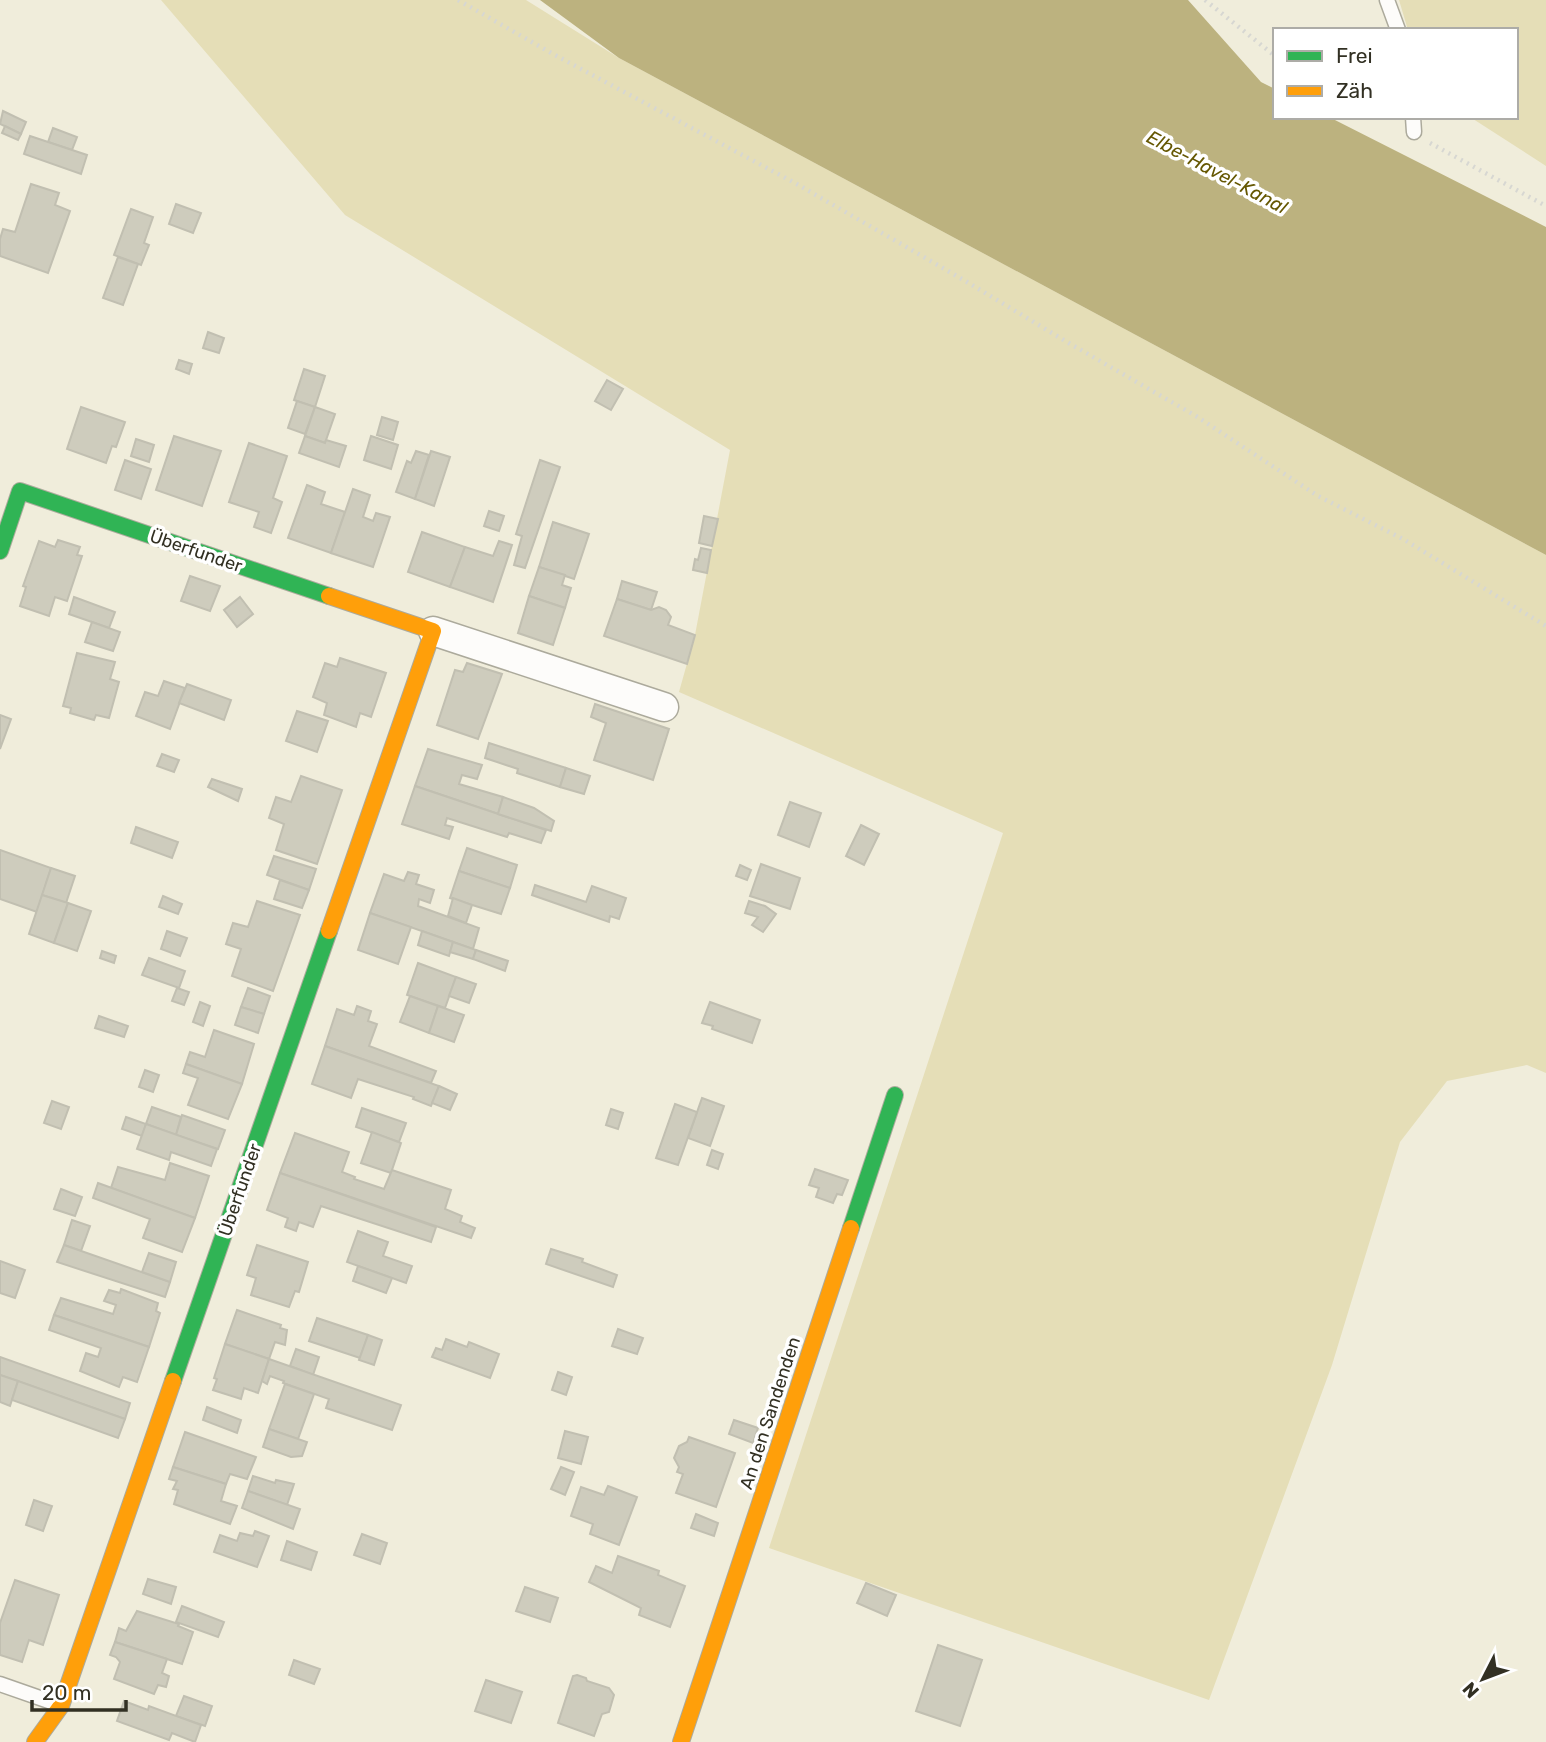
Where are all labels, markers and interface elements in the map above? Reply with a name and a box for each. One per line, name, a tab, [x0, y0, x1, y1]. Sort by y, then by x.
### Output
legend	[1273, 28, 1518, 119]
text: Frei	[1336, 43, 1373, 68]
text: Zäh	[1336, 78, 1373, 103]
water label: Elbe-Havel-Kanal	[1143, 125, 1292, 219]
street label: Überfunder	[147, 525, 245, 577]
street label: Überfunder	[214, 1141, 266, 1239]
street label: An den Sandenden	[735, 1334, 805, 1492]
north arrow	[1448, 1644, 1518, 1714]
scale bar	[32, 1668, 126, 1712]
text: N	[1458, 1677, 1484, 1703]
text: 20 m	[42, 1680, 91, 1705]

